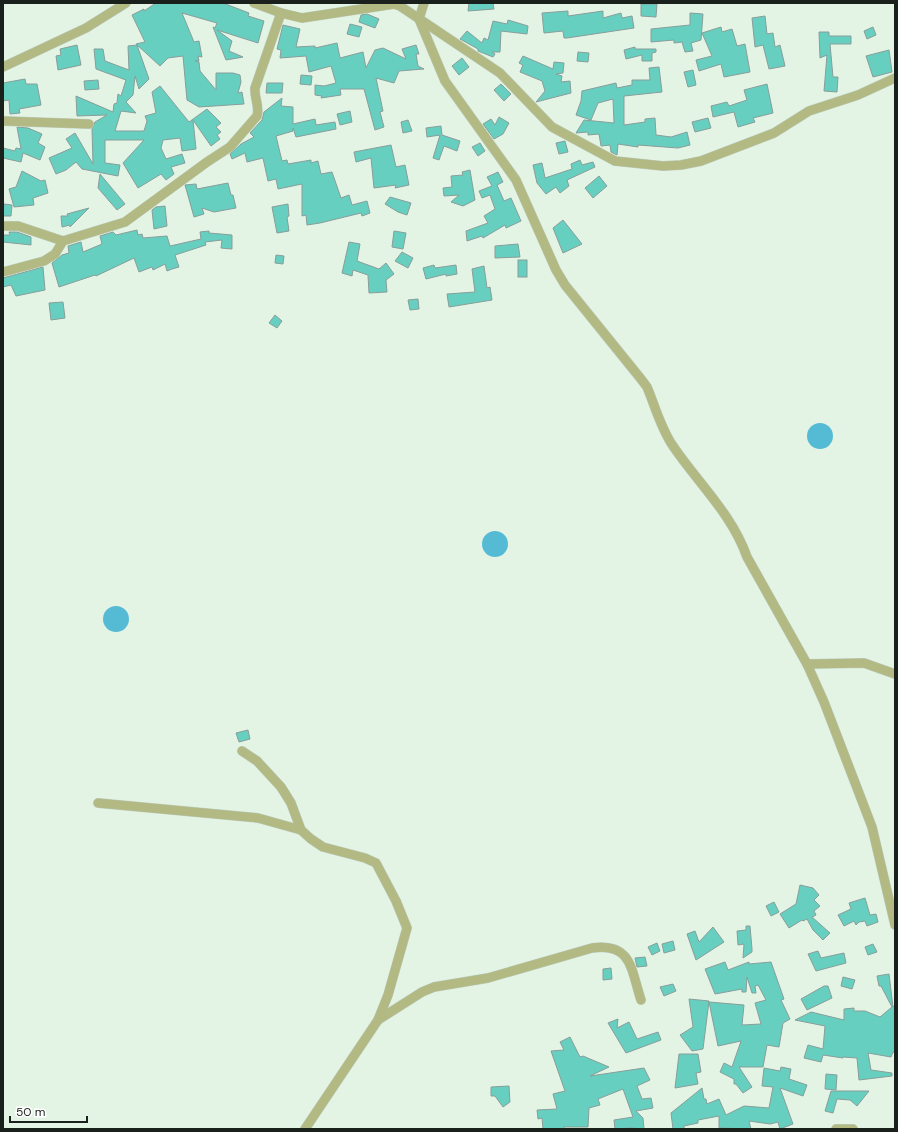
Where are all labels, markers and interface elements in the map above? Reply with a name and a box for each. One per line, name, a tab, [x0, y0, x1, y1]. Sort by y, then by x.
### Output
scale bar	[10, 1098, 87, 1124]
text: 50 m	[16, 1104, 45, 1120]

